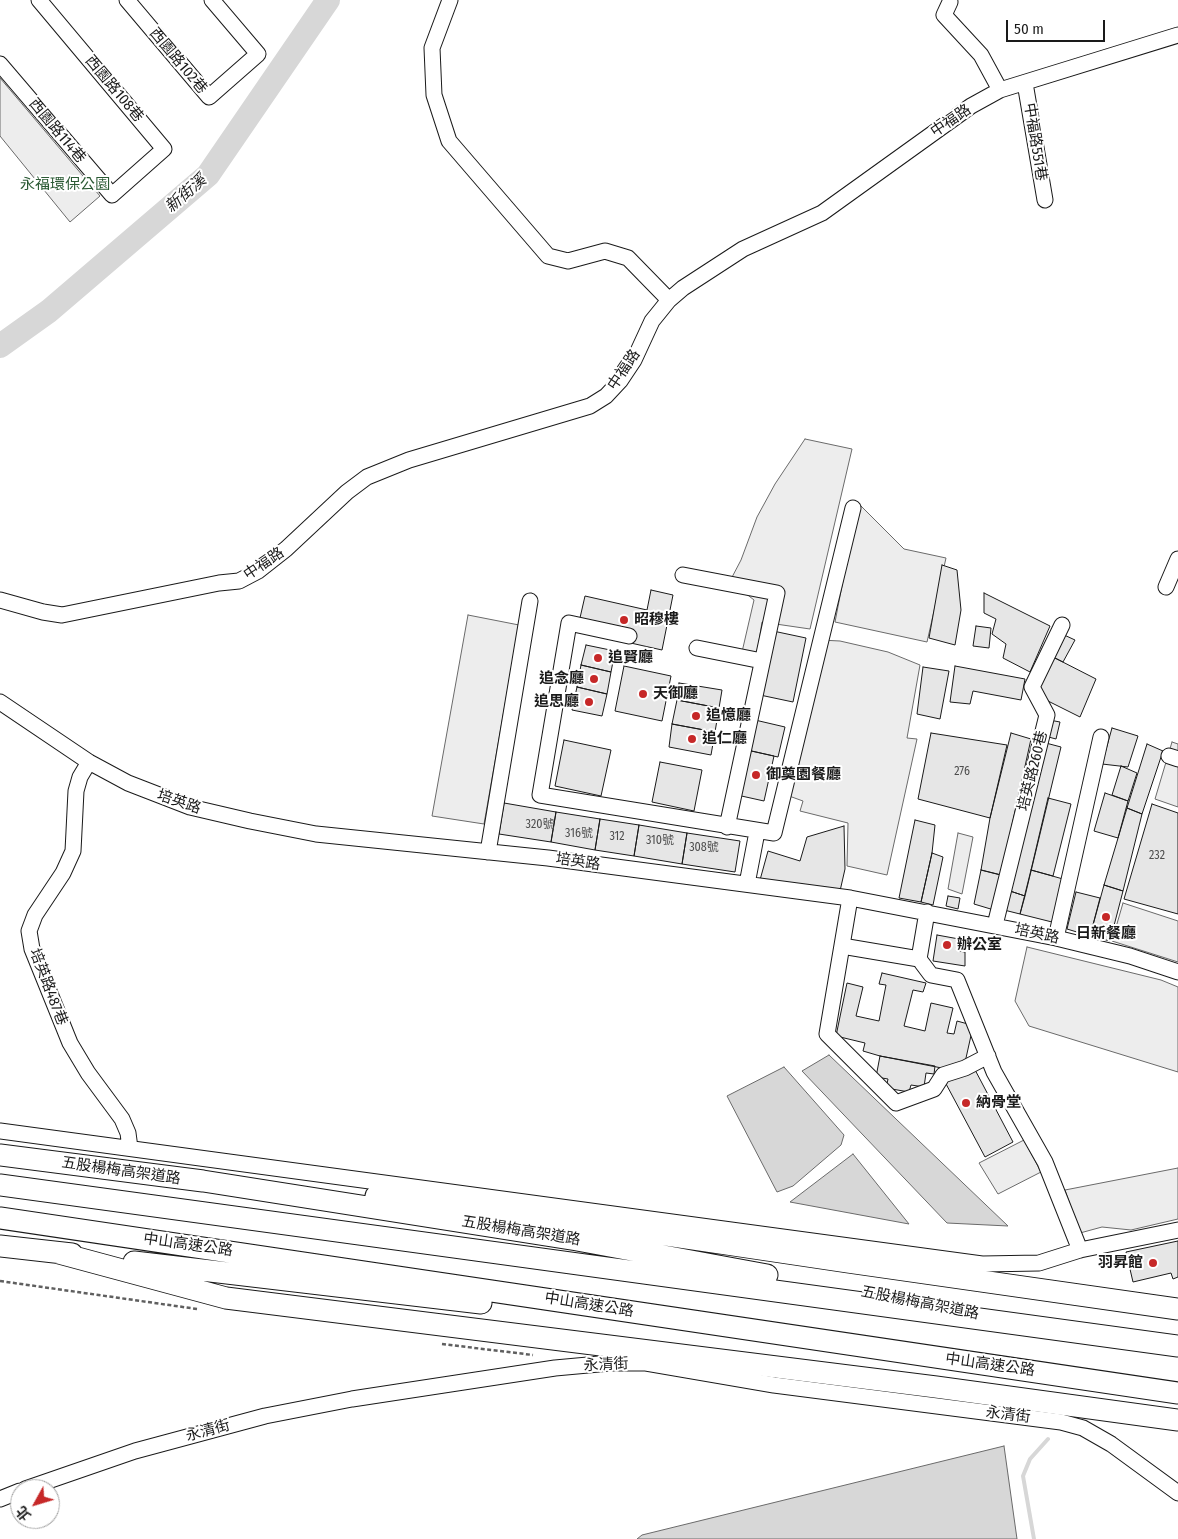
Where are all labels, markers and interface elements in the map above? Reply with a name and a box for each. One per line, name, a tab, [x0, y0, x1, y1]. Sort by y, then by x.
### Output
scale bar	[1008, 10, 1107, 42]
text: 50 m	[1014, 20, 1044, 38]
street label: 西園路102巷	[145, 25, 211, 97]
street label: 西園路108巷	[81, 52, 147, 126]
street label: 西園路114巷	[25, 95, 89, 167]
street label: 中福路	[927, 101, 975, 141]
street label: 中福路551巷	[1020, 102, 1050, 182]
water label: 新街溪	[162, 171, 210, 217]
park label: 永福環保公園	[20, 176, 110, 194]
street label: 中福路	[604, 346, 644, 394]
street label: 中福路	[240, 544, 288, 584]
place label: 昭穆樓	[634, 611, 679, 629]
marker: 昭穆樓	[618, 614, 630, 626]
place label: 追賢廳	[608, 649, 653, 667]
marker: 追賢廳	[592, 652, 604, 664]
place label: 追念廳	[539, 670, 584, 688]
marker: 追念廳	[588, 673, 600, 685]
place label: 天御廳	[653, 685, 698, 703]
marker: 天御廳	[637, 688, 649, 700]
place label: 追思廳	[534, 693, 579, 711]
marker: 追思廳	[583, 696, 595, 708]
place label: 追憶廳	[706, 707, 751, 725]
marker: 追憶廳	[690, 710, 702, 722]
street label: 培英路260巷	[1014, 729, 1052, 813]
place label: 追仁廳	[702, 730, 747, 748]
marker: 追仁廳	[686, 733, 698, 745]
house number: 276	[954, 765, 970, 779]
place label: 御奠園餐廳	[766, 766, 841, 784]
marker: 御奠園餐廳	[750, 769, 762, 781]
street label: 培英路	[155, 786, 203, 818]
house number: 320號	[526, 818, 554, 832]
house number: 316號	[565, 827, 593, 841]
house number: 312	[609, 830, 625, 844]
house number: 310號	[646, 834, 674, 848]
house number: 308號	[689, 841, 719, 855]
house number: 232	[1149, 849, 1165, 863]
street label: 培英路	[554, 850, 602, 874]
marker: 日新餐廳	[1100, 911, 1112, 923]
street label: 培英路	[1013, 921, 1061, 947]
place label: 日新餐廳	[1076, 925, 1136, 943]
place label: 辦公室	[957, 936, 1002, 954]
marker: 辦公室	[941, 939, 953, 951]
street label: 培英路487巷	[25, 946, 71, 1028]
place label: 納骨堂	[976, 1094, 1021, 1112]
marker: 納骨堂	[960, 1097, 972, 1109]
street label: 五股楊梅高架道路	[60, 1154, 182, 1188]
street label: 五股楊梅高架道路	[460, 1213, 582, 1249]
street label: 中山高速公路	[142, 1230, 234, 1260]
place label: 羽昇館	[1098, 1254, 1143, 1272]
marker: 羽昇館	[1147, 1257, 1159, 1269]
street label: 五股楊梅高架道路	[859, 1283, 981, 1323]
street label: 中山高速公路	[543, 1289, 635, 1321]
street label: 中山高速公路	[944, 1350, 1036, 1380]
street label: 永清街	[583, 1355, 629, 1375]
street label: 永清街	[985, 1403, 1031, 1427]
street label: 永清街	[184, 1416, 232, 1446]
north arrow	[10, 1479, 60, 1529]
text: 北	[13, 1502, 35, 1524]

